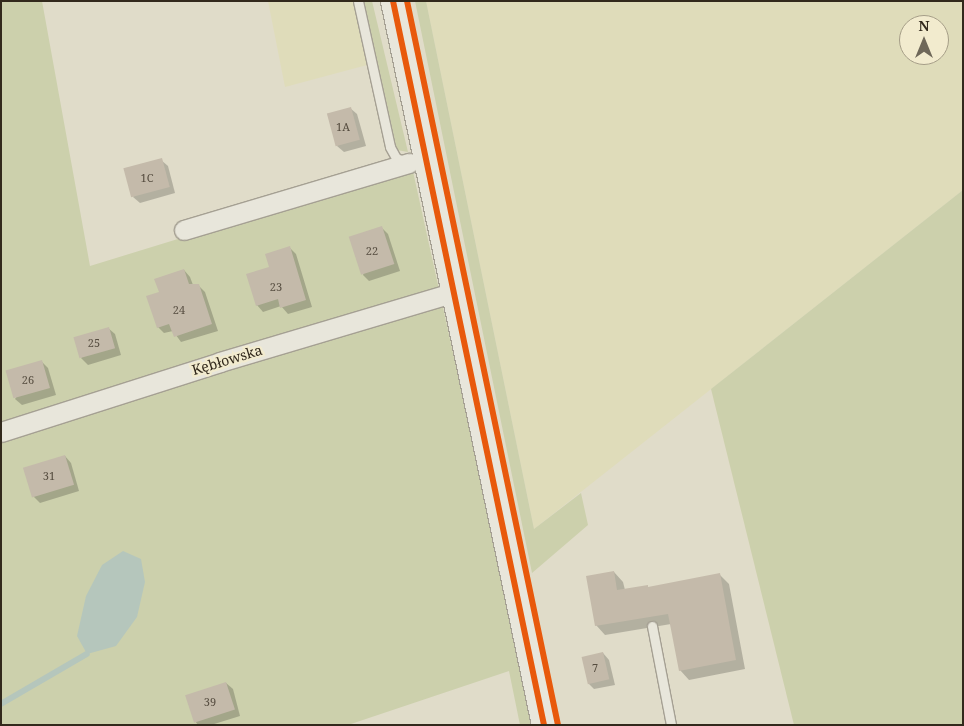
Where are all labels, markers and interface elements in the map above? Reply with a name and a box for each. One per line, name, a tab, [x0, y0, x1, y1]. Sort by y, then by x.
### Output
north arrow	[899, 15, 949, 65]
text: N	[918, 16, 930, 35]
house number: 1A	[336, 120, 350, 134]
house number: 1C	[141, 171, 153, 185]
house number: 22	[366, 244, 378, 258]
house number: 23	[270, 280, 282, 294]
house number: 24	[173, 303, 185, 317]
house number: 25	[88, 336, 100, 350]
street label: Kębłowska	[190, 341, 264, 379]
house number: 26	[22, 373, 34, 387]
house number: 31	[43, 469, 55, 483]
house number: 7	[592, 661, 598, 675]
house number: 39	[204, 695, 216, 709]

